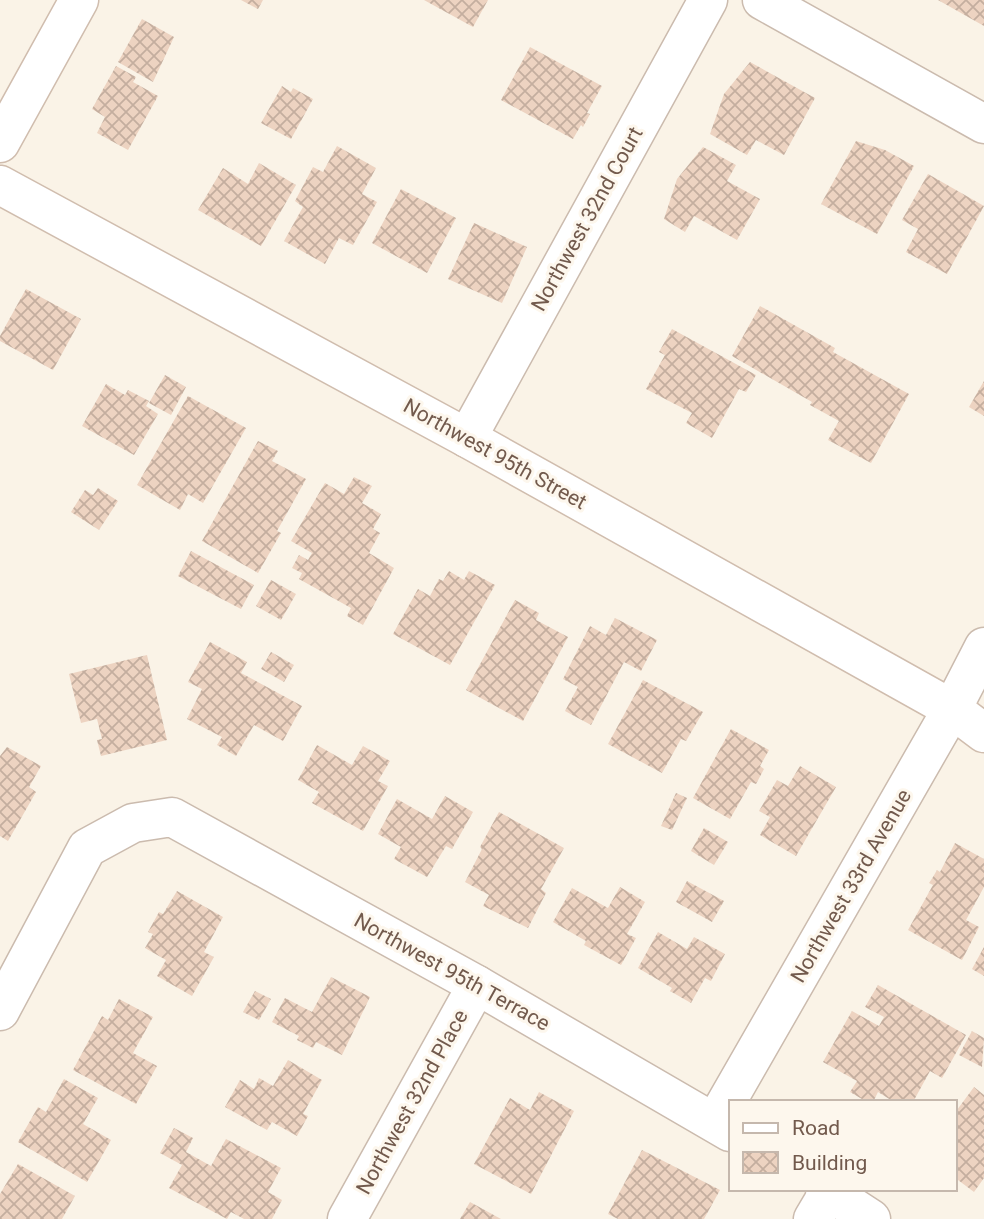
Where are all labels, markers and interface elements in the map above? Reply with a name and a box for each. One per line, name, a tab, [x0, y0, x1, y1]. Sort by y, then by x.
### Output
street label: Northwest 32nd Court	[526, 123, 648, 315]
street label: Northwest 95th Street	[399, 394, 591, 514]
street label: Northwest 33rd Avenue	[786, 785, 916, 987]
street label: Northwest 95th Terrace	[350, 908, 554, 1036]
street label: Northwest 32nd Place	[351, 1006, 473, 1198]
legend	[729, 1100, 956, 1191]
text: Road	[792, 1116, 840, 1140]
text: Building	[792, 1151, 867, 1175]

